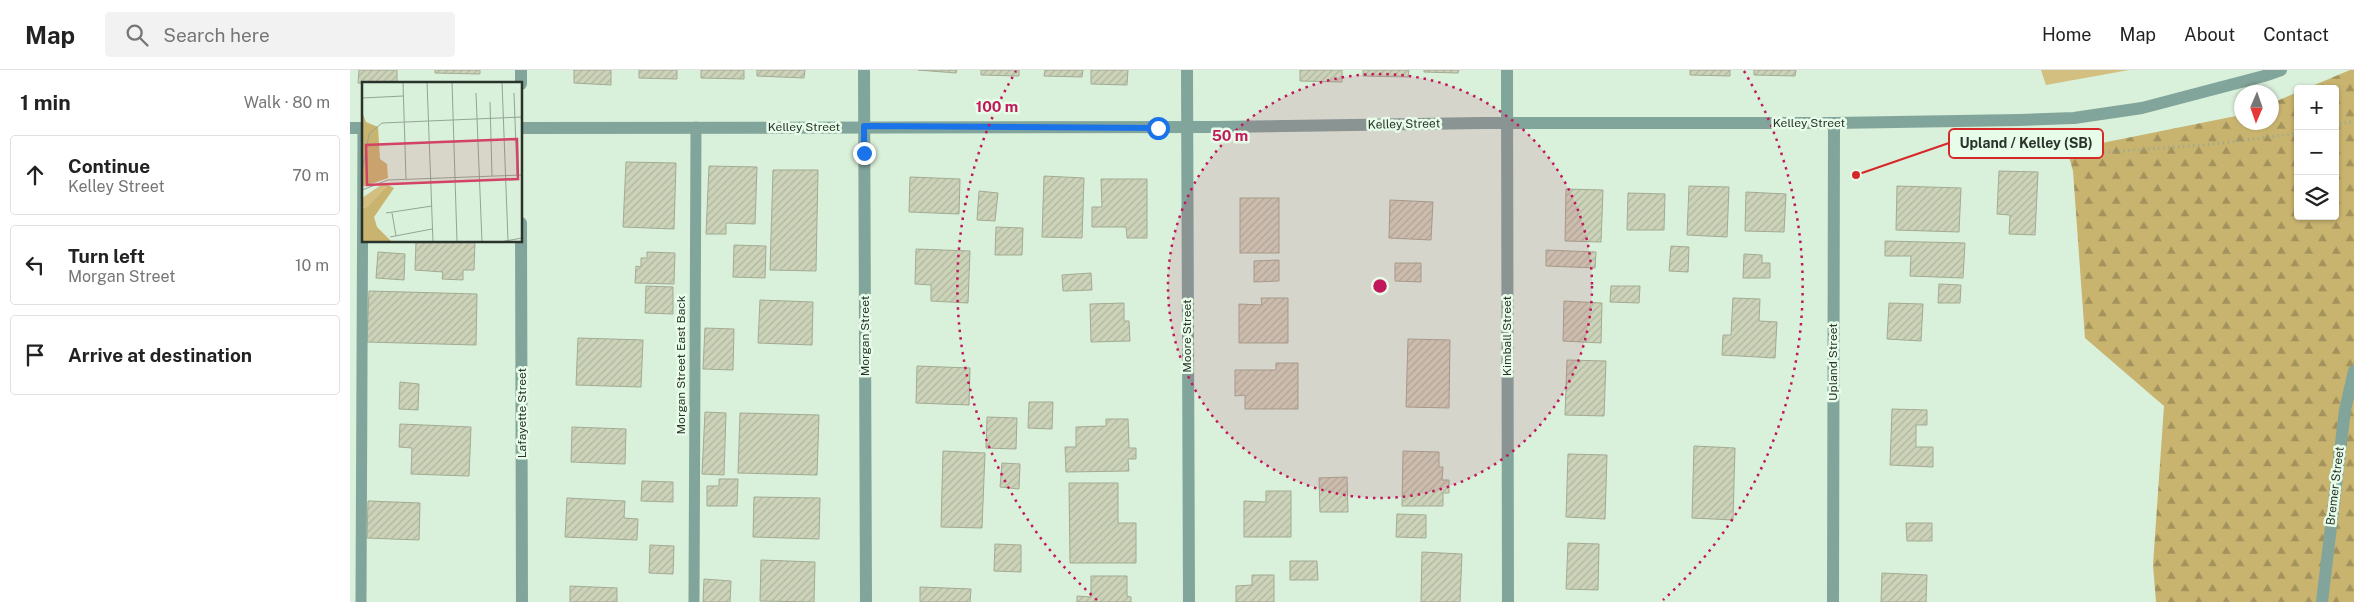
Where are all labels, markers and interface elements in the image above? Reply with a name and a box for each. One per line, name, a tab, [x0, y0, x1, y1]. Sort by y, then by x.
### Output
search box	[105, 12, 455, 57]
text: Map	[25, 21, 75, 49]
icon: search	[123, 21, 151, 49]
text: Search here	[163, 24, 270, 46]
text: Home	[2042, 24, 2092, 45]
text: Map	[2120, 24, 2156, 45]
text: About	[2184, 24, 2235, 45]
text: Contact	[2263, 24, 2329, 45]
inset map	[362, 82, 522, 242]
north arrow	[2234, 85, 2279, 130]
map controls	[2294, 85, 2339, 220]
button: +	[2294, 85, 2339, 130]
text: 1 min	[20, 90, 71, 115]
text: Walk · 80 m	[244, 93, 330, 112]
text: 100 m	[976, 98, 1018, 115]
street label: Kelley Street	[1368, 116, 1441, 132]
street label: Kelley Street	[1773, 116, 1846, 130]
route start	[1147, 117, 1170, 140]
street label: Kelley Street	[768, 120, 841, 134]
text: 50 m	[1212, 127, 1248, 144]
callout: Upland / Kelley (SB)	[1949, 129, 2103, 158]
button: −	[2294, 130, 2339, 175]
text: Upland / Kelley (SB)	[1959, 135, 2093, 151]
route end	[853, 142, 876, 165]
text: Continue	[68, 155, 150, 177]
icon: ahead	[21, 161, 49, 189]
text: 70 m	[292, 166, 329, 185]
button: layers	[2294, 175, 2339, 220]
text: Kelley Street	[68, 177, 165, 196]
text: Turn left	[68, 245, 145, 267]
icon: left	[21, 251, 49, 279]
text: 10 m	[295, 256, 329, 275]
text: Morgan Street	[68, 267, 176, 286]
centre of rings	[1371, 277, 1389, 295]
street label: Morgan Street East Back	[674, 295, 688, 434]
street label: Morgan Street	[858, 295, 872, 376]
street label: Kimball Street	[1500, 295, 1514, 376]
street label: Moore Street	[1180, 299, 1194, 373]
street label: Upland Street	[1826, 323, 1840, 401]
icon: arrive	[21, 341, 49, 369]
text: Arrive at destination	[68, 344, 252, 366]
street label: Lafayette Street	[515, 367, 529, 458]
street label: Bremer Street	[2323, 445, 2347, 526]

